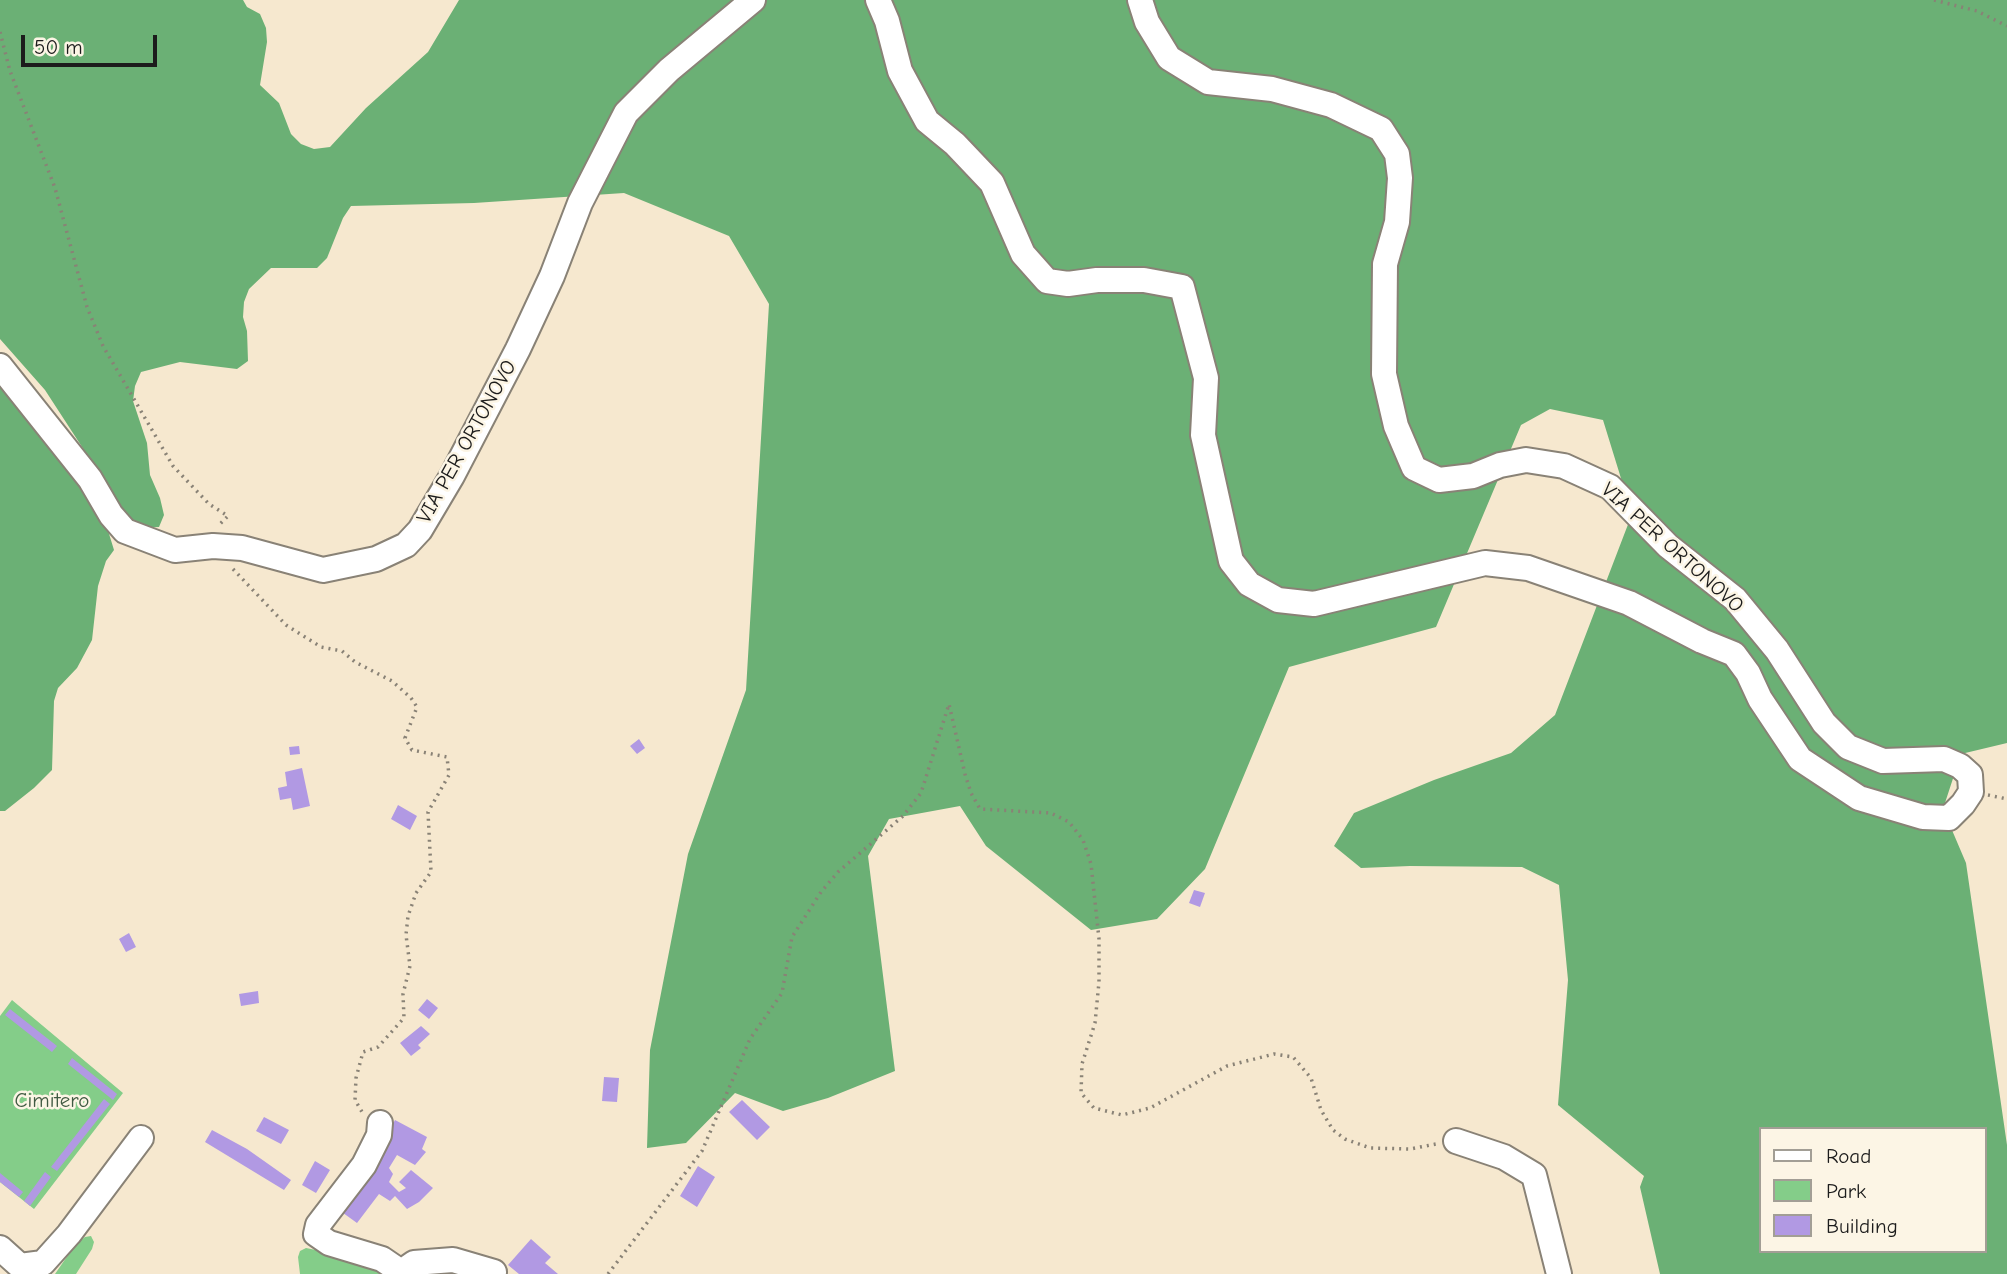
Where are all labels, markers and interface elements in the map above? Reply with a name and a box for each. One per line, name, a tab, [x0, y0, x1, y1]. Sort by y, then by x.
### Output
scale bar	[24, 21, 161, 65]
text: 50 m	[34, 35, 83, 59]
street label: VIA PER ORTONOVO	[412, 356, 522, 528]
street label: VIA PER ORTONOVO	[1596, 477, 1748, 619]
park label: Cimitero	[15, 1088, 89, 1114]
legend	[1758, 1127, 1986, 1253]
text: Road	[1826, 1144, 1871, 1168]
text: Park	[1826, 1179, 1866, 1203]
text: Building	[1826, 1214, 1898, 1238]

